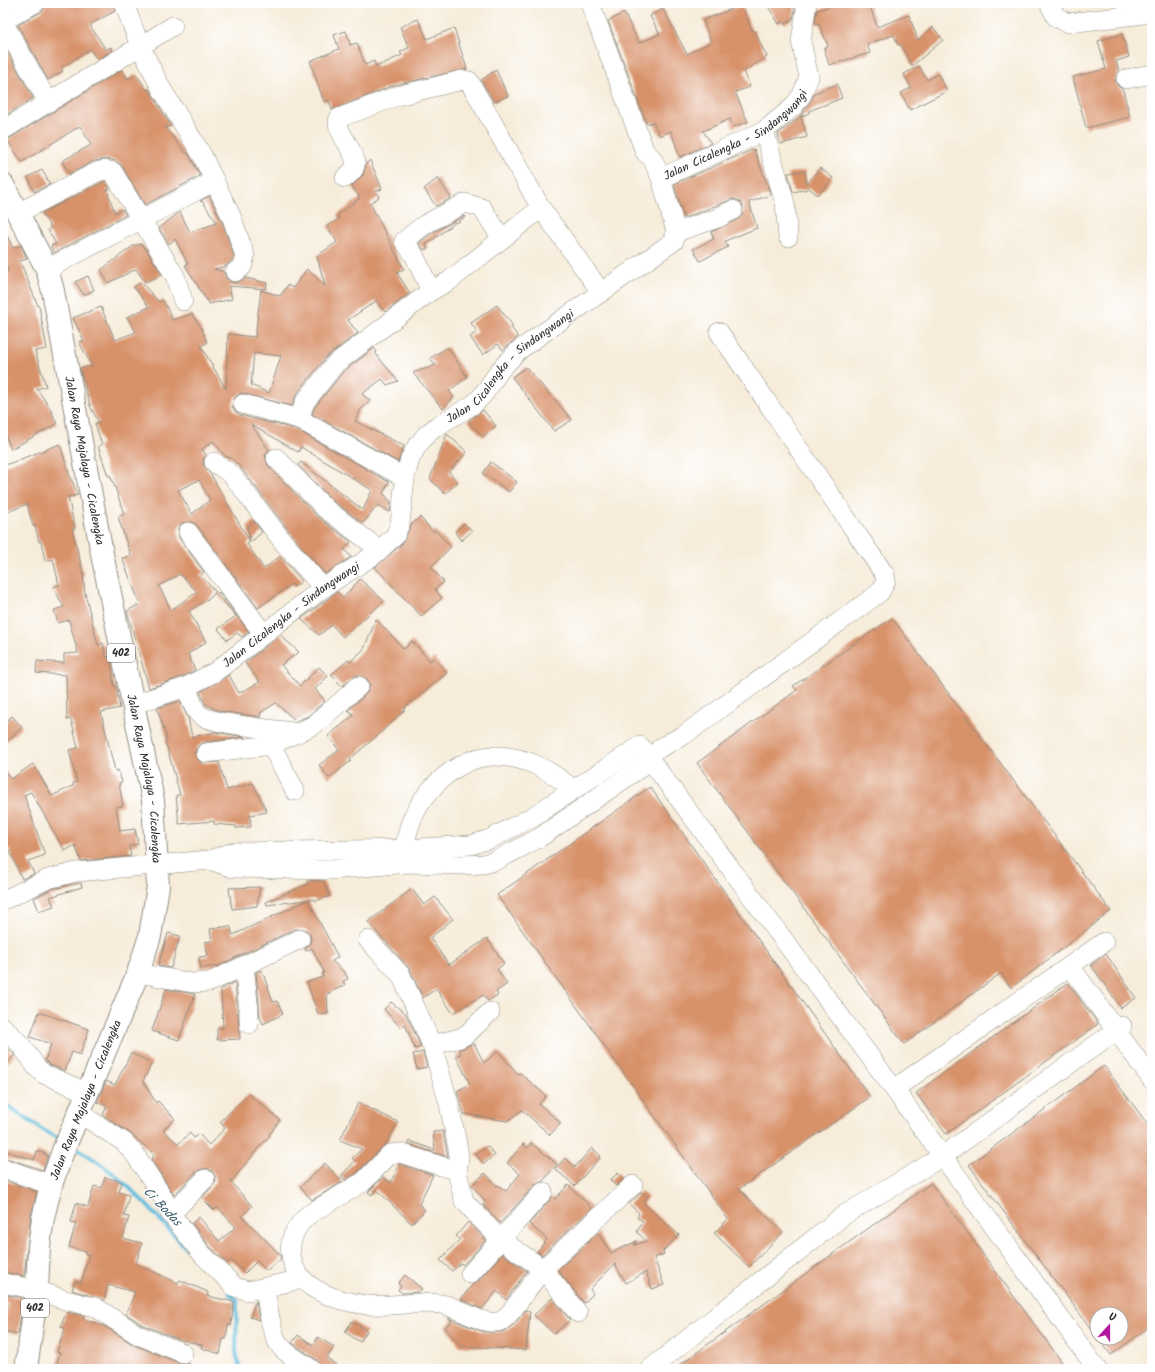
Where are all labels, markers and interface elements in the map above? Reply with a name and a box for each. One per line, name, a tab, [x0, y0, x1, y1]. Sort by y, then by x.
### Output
street label: Jalan Cicalengka - Sindangwangi	[660, 86, 813, 185]
street label: Jalan Cicalengka - Sindangwangi	[442, 304, 579, 428]
street label: Jalan Raya Majalaya - Cicalengka	[60, 374, 110, 547]
street label: Jalan Cicalengka - Sindangwangi	[219, 557, 365, 672]
road number: 402	[107, 644, 135, 662]
street label: Jalan Raya Majalaya - Cicalengka	[122, 692, 166, 864]
street label: Jalan Raya Majalaya - Cicalengka	[45, 1017, 127, 1183]
water label: Ci Bodas	[138, 1182, 187, 1233]
road number: 402	[21, 1299, 49, 1317]
north arrow	[1089, 1306, 1129, 1346]
text: U	[1106, 1308, 1119, 1327]

